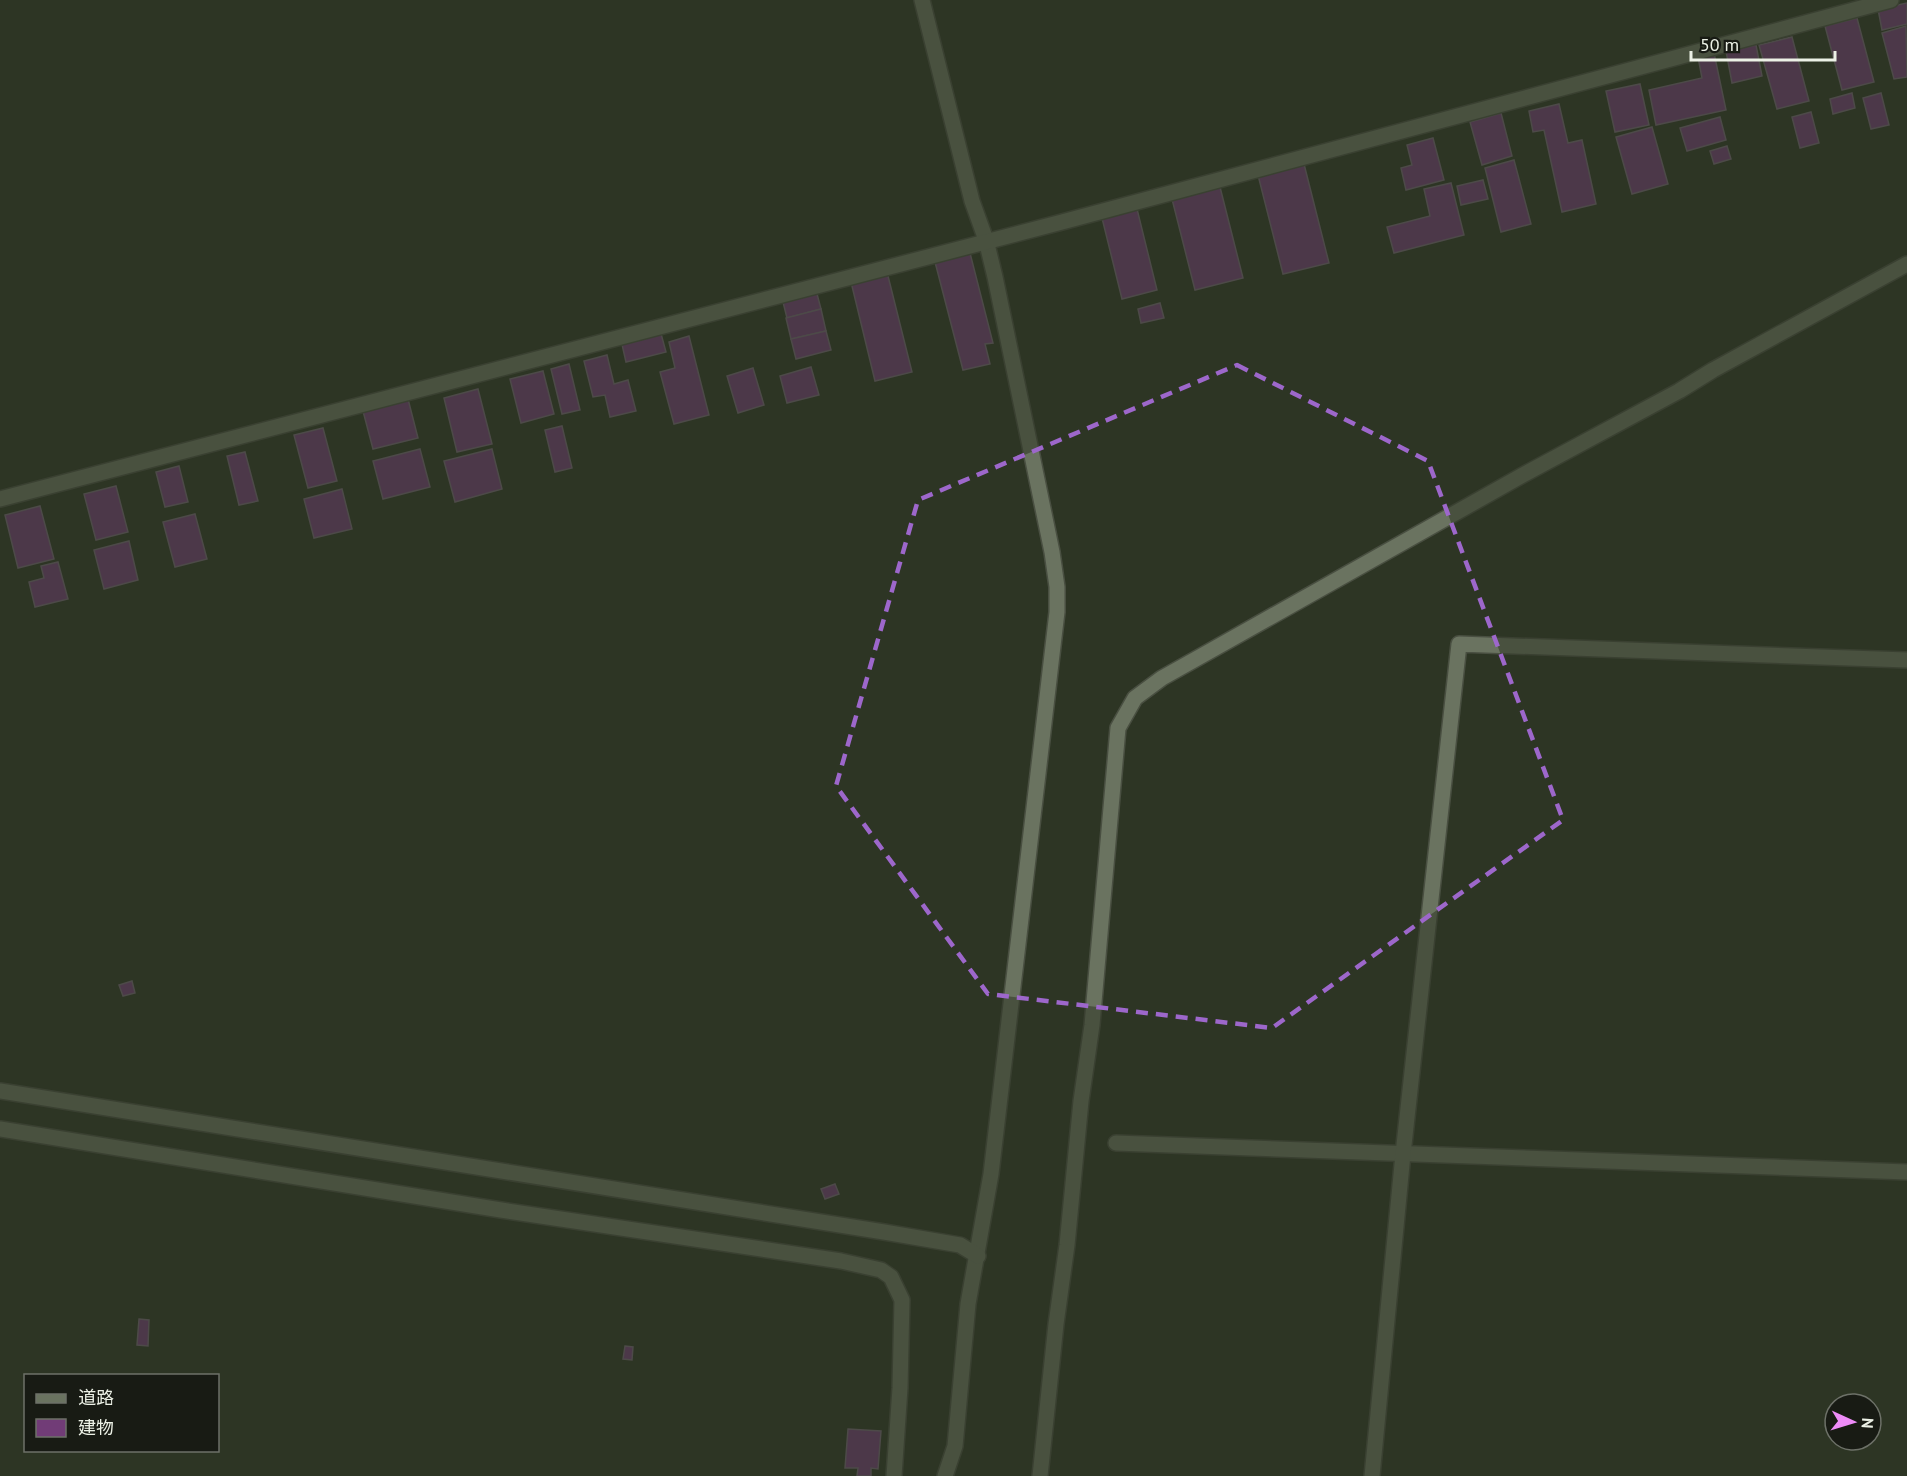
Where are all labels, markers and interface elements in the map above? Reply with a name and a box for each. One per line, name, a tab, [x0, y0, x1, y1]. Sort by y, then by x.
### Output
scale bar	[1691, 24, 1835, 62]
text: 50 m	[1700, 33, 1739, 56]
legend	[24, 1374, 219, 1452]
text: 道路	[78, 1386, 114, 1409]
north arrow	[1823, 1392, 1883, 1452]
text: 建物	[78, 1416, 114, 1439]
text: N	[1858, 1417, 1878, 1429]

